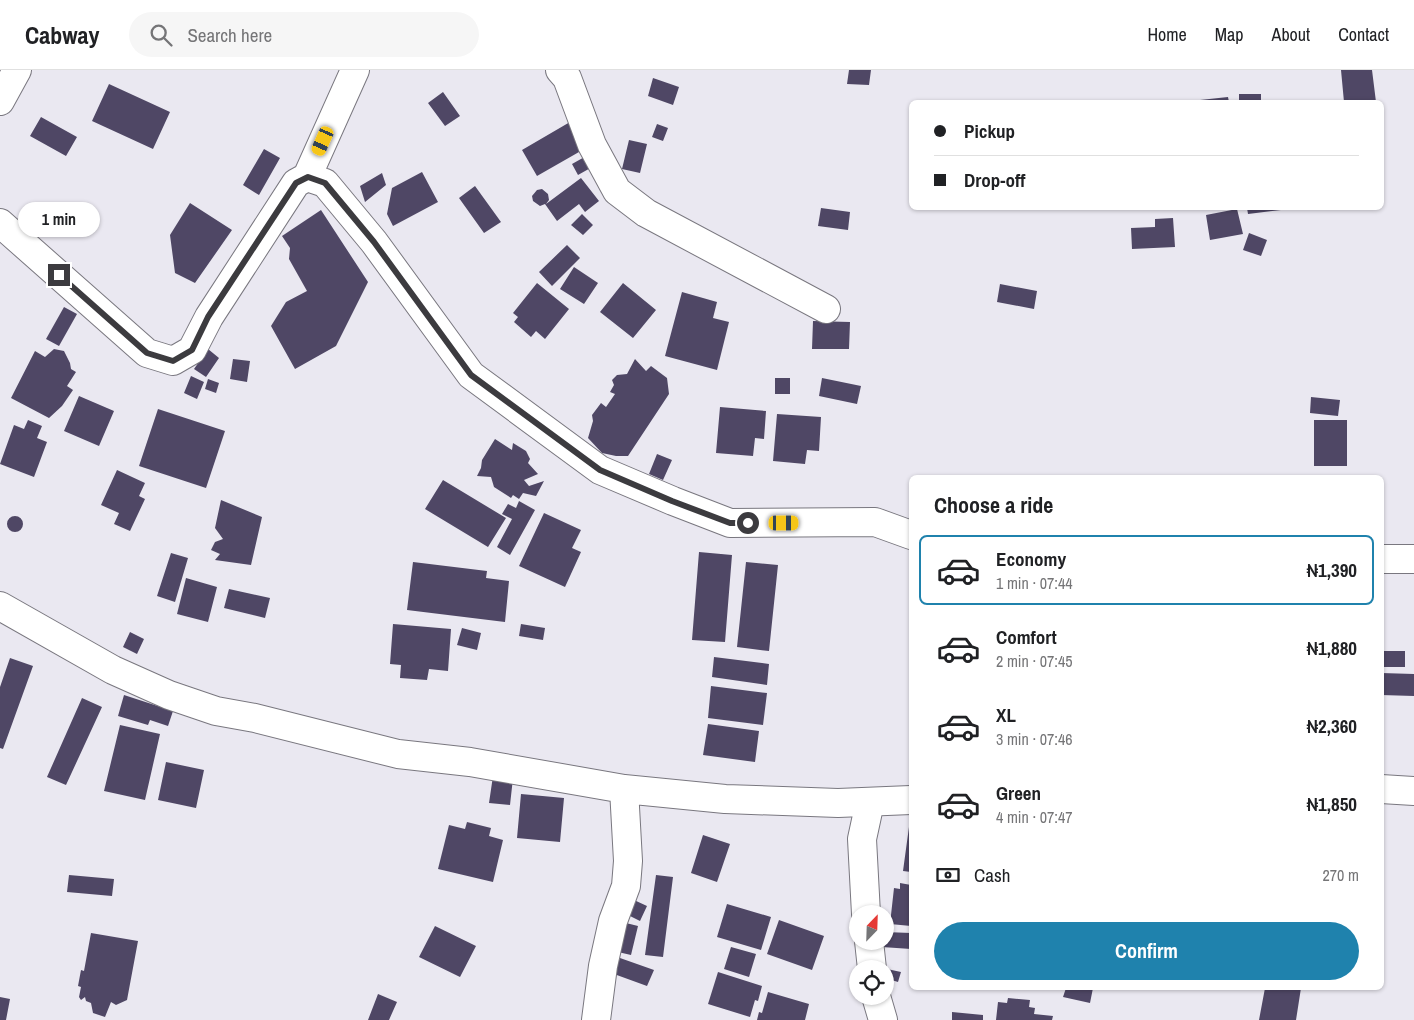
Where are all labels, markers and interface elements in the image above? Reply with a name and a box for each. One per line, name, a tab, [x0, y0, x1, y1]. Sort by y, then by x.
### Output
search box	[129, 12, 479, 57]
text: Cabway	[25, 19, 99, 51]
icon: search	[147, 21, 175, 49]
text: Search here	[187, 22, 272, 48]
text: Home	[1147, 22, 1187, 47]
text: Map	[1215, 22, 1244, 47]
text: About	[1272, 22, 1310, 47]
text: Contact	[1338, 22, 1389, 47]
text: Pickup	[964, 118, 1015, 144]
car	[310, 124, 335, 158]
text: Drop-off	[964, 167, 1025, 193]
callout: 1 min	[18, 202, 100, 238]
text: 1 min	[42, 208, 76, 230]
route end	[48, 264, 70, 286]
text: Choose a ride	[934, 490, 1053, 520]
route start	[737, 512, 759, 534]
car	[769, 516, 799, 531]
text: Economy	[996, 546, 1066, 572]
icon: car	[936, 548, 981, 593]
text: ₦1,390	[1307, 557, 1357, 583]
text: 1 min · 07:44	[996, 572, 1073, 594]
text: Comfort	[996, 624, 1057, 650]
icon: car	[936, 626, 981, 671]
text: ₦1,880	[1307, 635, 1357, 661]
text: 2 min · 07:45	[996, 650, 1073, 672]
text: XL	[996, 702, 1016, 728]
icon: car	[936, 704, 981, 749]
text: ₦2,360	[1307, 713, 1357, 739]
text: 3 min · 07:46	[996, 728, 1073, 750]
text: Green	[996, 780, 1041, 806]
icon: car	[936, 782, 981, 827]
text: ₦1,850	[1307, 791, 1357, 817]
text: 4 min · 07:47	[996, 806, 1073, 828]
icon: cash	[934, 861, 962, 889]
text: Cash	[974, 862, 1010, 888]
text: 270 m	[1323, 864, 1359, 886]
north arrow	[849, 905, 894, 950]
map controls	[849, 905, 894, 1005]
button: Confirm	[934, 922, 1359, 980]
button: locate	[849, 960, 894, 1005]

